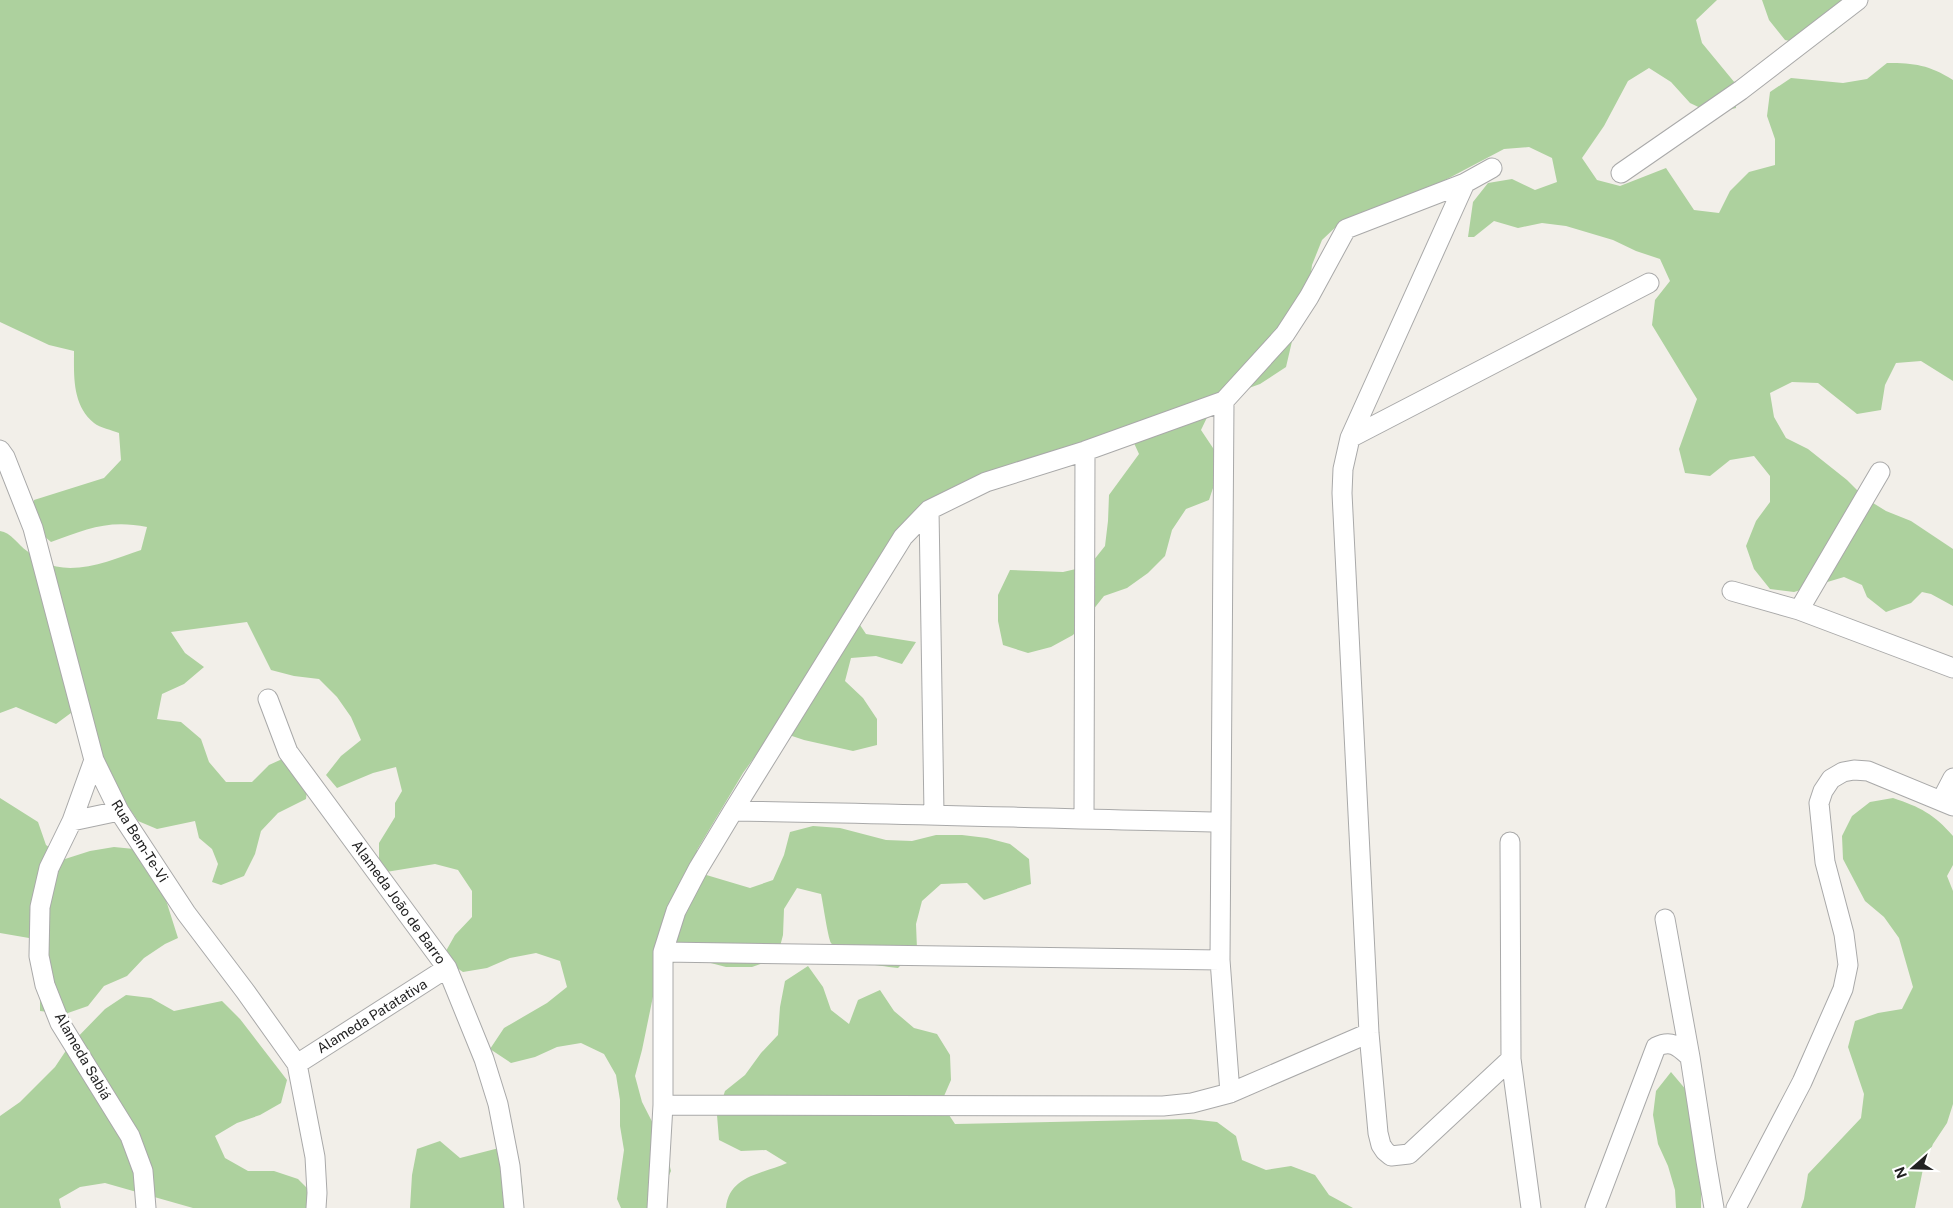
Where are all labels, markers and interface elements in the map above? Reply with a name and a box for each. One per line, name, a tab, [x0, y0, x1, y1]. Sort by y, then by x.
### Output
street label: Rua Bem-Te-Vi	[108, 797, 172, 885]
street label: Alameda João de Barro	[349, 837, 449, 967]
street label: Alameda Patatativa	[314, 976, 430, 1056]
street label: Alameda Sabiá	[52, 1010, 114, 1102]
north arrow	[1888, 1143, 1938, 1193]
text: N	[1891, 1165, 1910, 1180]

